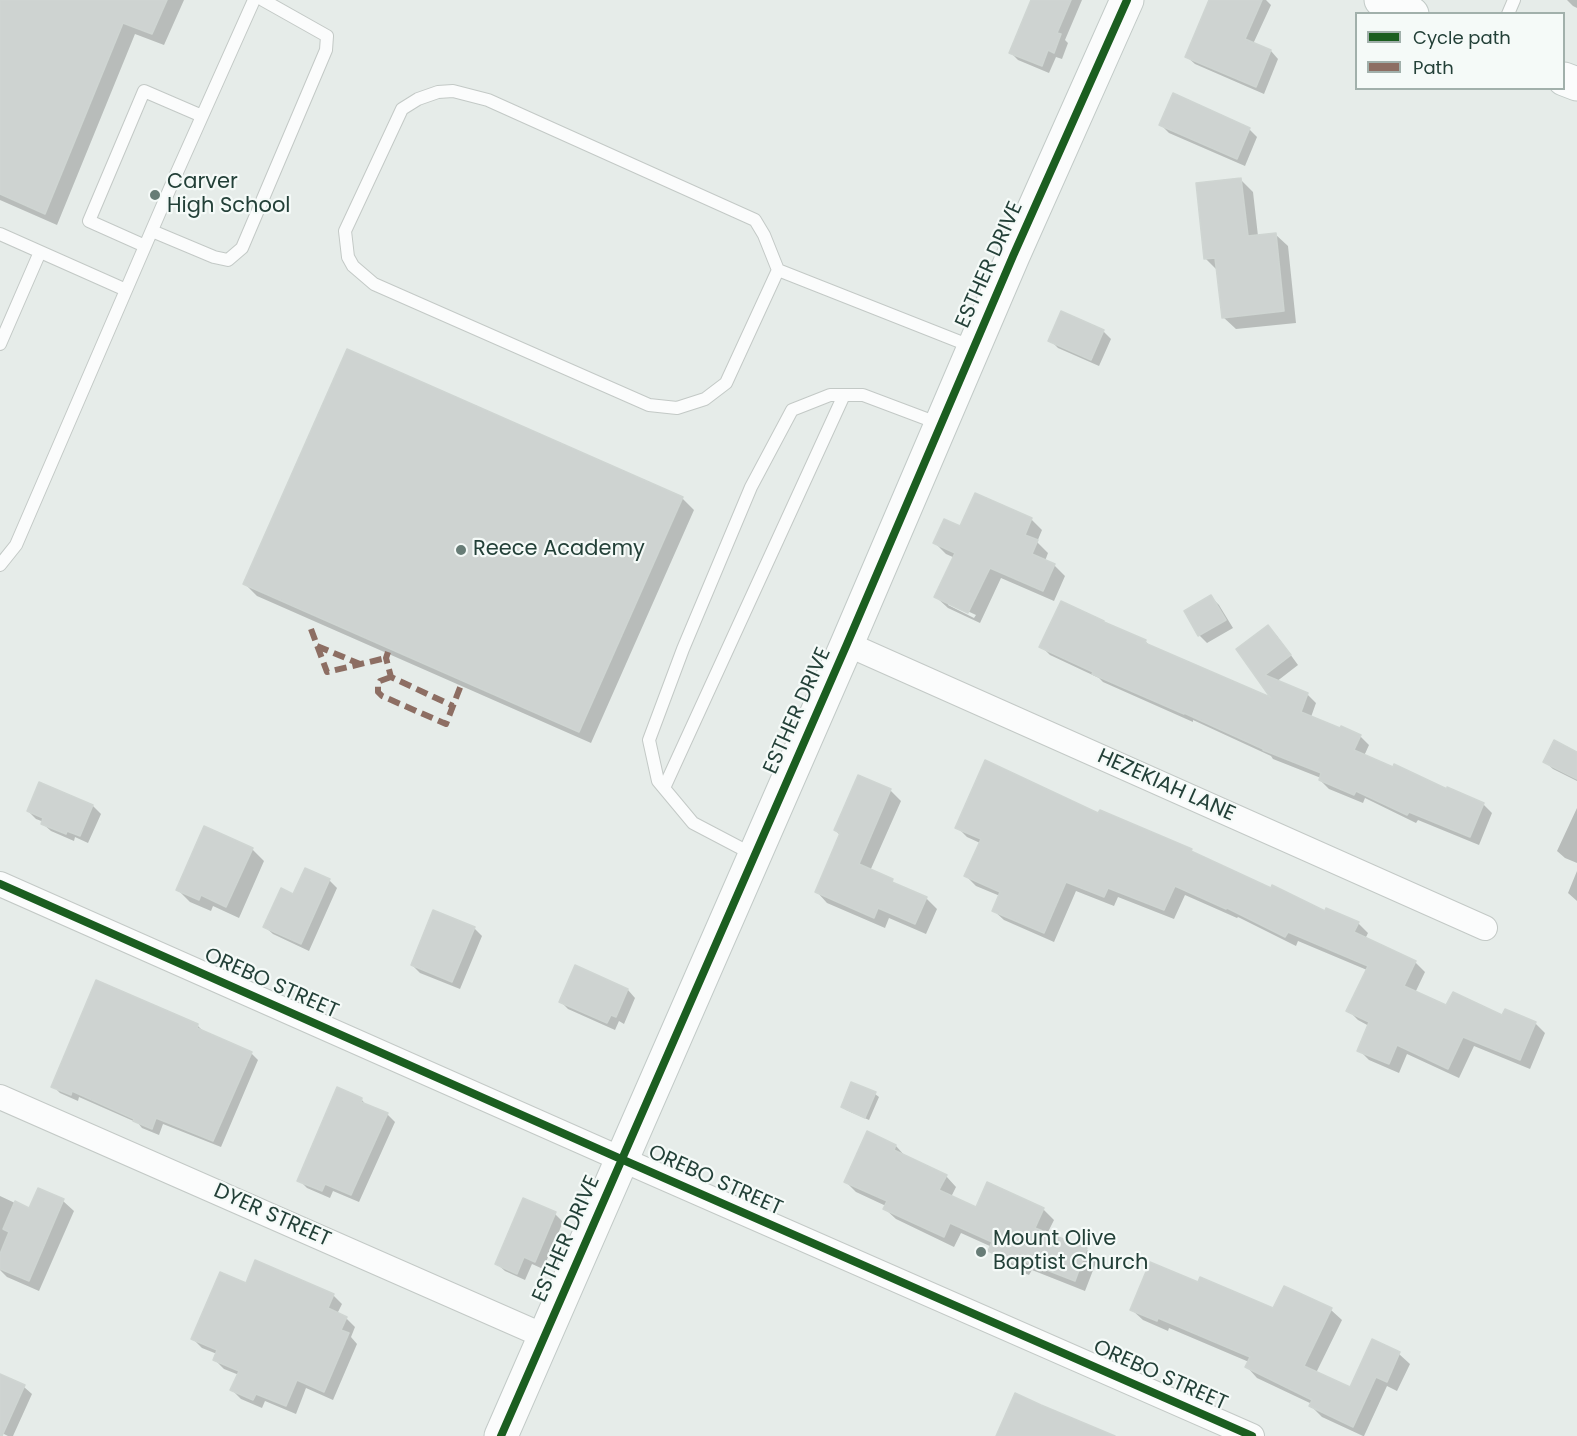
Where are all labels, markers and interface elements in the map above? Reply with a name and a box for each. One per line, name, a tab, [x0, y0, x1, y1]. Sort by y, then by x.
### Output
legend	[1355, 12, 1565, 90]
text: Cycle path	[1413, 25, 1511, 50]
text: Path	[1413, 55, 1454, 80]
place label: Carver High School	[167, 170, 291, 220]
marker: Carver High School	[148, 188, 162, 202]
street label: ESTHER DRIVE	[951, 198, 1029, 332]
place label: Reece Academy	[473, 537, 645, 563]
marker: Reece Academy	[454, 543, 468, 557]
street label: ESTHER DRIVE	[759, 644, 837, 778]
street label: HEZEKIAH LANE	[1093, 744, 1239, 828]
street label: OREBO STREET	[200, 943, 342, 1025]
street label: OREBO STREET	[644, 1140, 786, 1222]
street label: ESTHER DRIVE	[528, 1172, 606, 1306]
street label: DYER STREET	[209, 1179, 335, 1253]
place label: Mount Olive Baptist Church	[993, 1227, 1148, 1277]
marker: Mount Olive Baptist Church	[974, 1245, 988, 1259]
street label: OREBO STREET	[1089, 1335, 1231, 1417]

